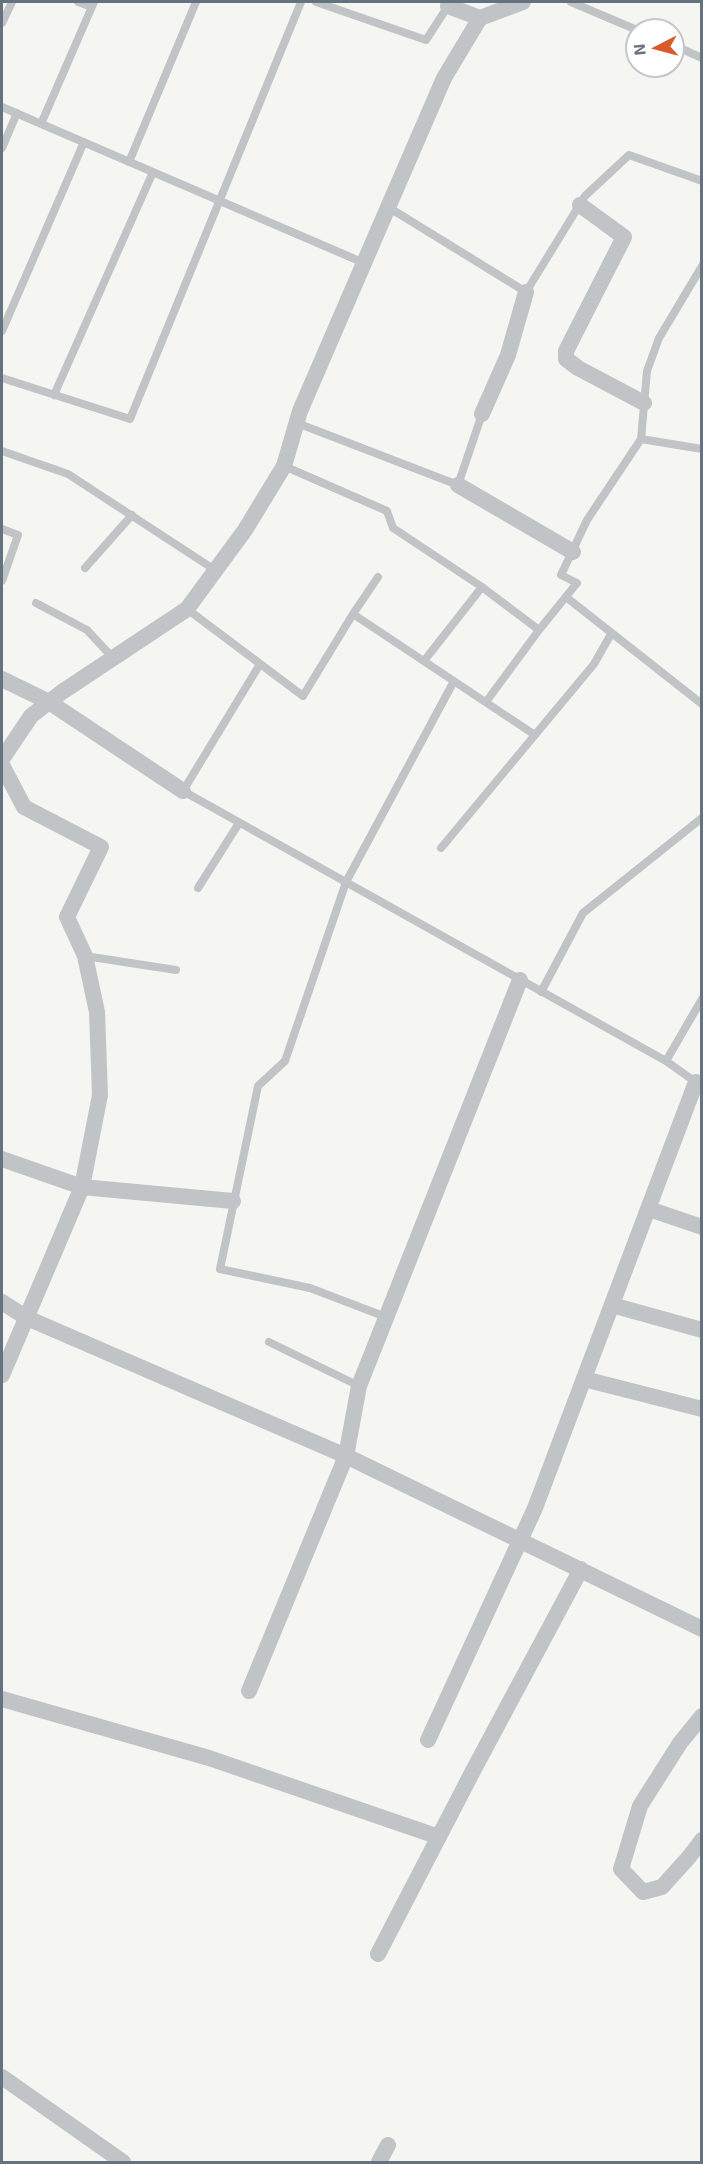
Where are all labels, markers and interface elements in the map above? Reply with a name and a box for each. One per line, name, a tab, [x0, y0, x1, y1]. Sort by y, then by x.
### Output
north arrow	[625, 18, 685, 78]
text: N	[629, 43, 649, 56]

